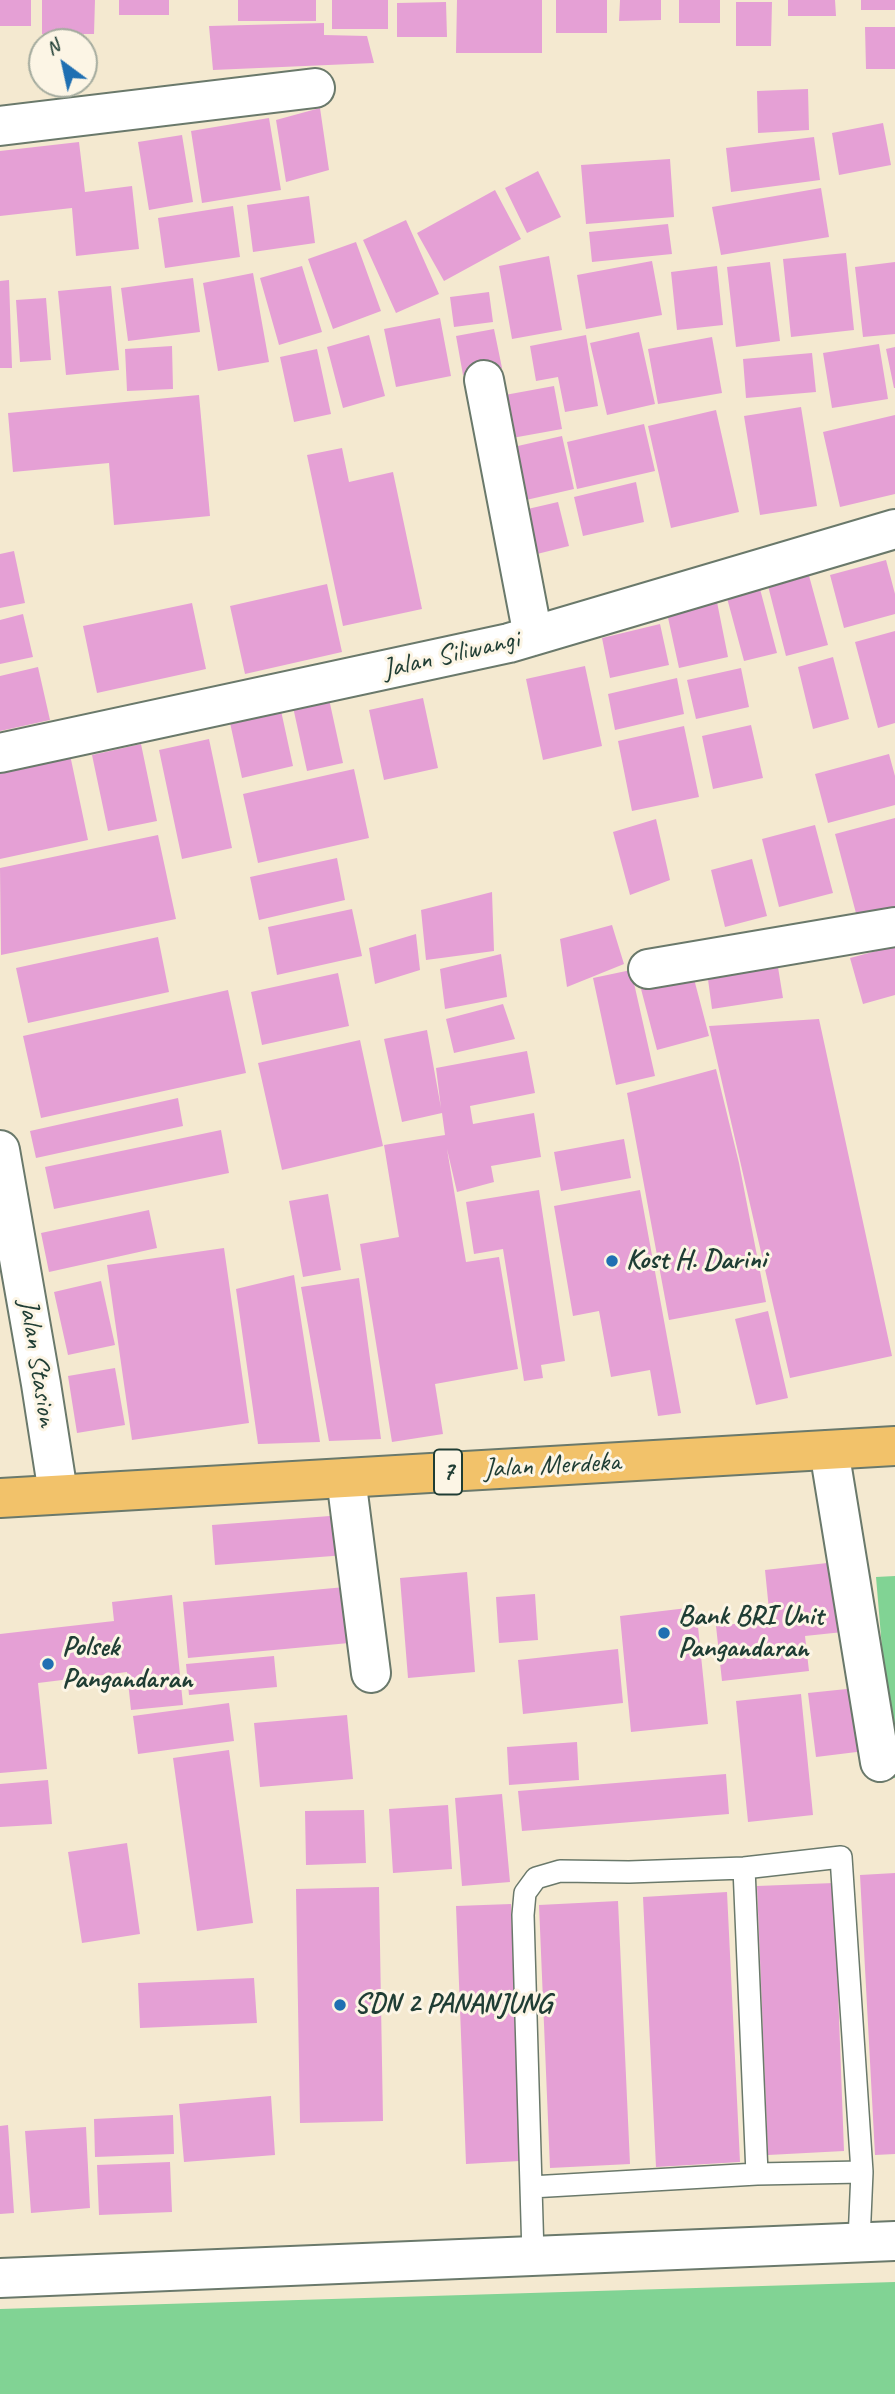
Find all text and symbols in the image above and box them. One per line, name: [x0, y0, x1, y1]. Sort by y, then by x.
north arrow: [28, 28, 98, 98]
text: N: [41, 34, 64, 60]
street label: Jalan Siliwangi: [379, 623, 523, 687]
place label: Kost H. Darini: [626, 1244, 766, 1278]
marker: Kost H. Darini: [604, 1253, 620, 1269]
street label: Jalan Stasion: [10, 1297, 64, 1429]
street label: Jalan Merdeka: [483, 1446, 621, 1486]
road number: 7: [434, 1450, 462, 1494]
place label: Bank BRI Unit Pangandaran: [678, 1600, 823, 1666]
marker: Bank BRI Unit Pangandaran: [656, 1625, 672, 1641]
place label: Polsek Pangandaran: [62, 1631, 192, 1697]
marker: Polsek Pangandaran: [40, 1656, 56, 1672]
place label: SDN 2 PANANJUNG: [354, 1988, 551, 2022]
marker: SDN 2 PANANJUNG: [332, 1997, 348, 2013]

